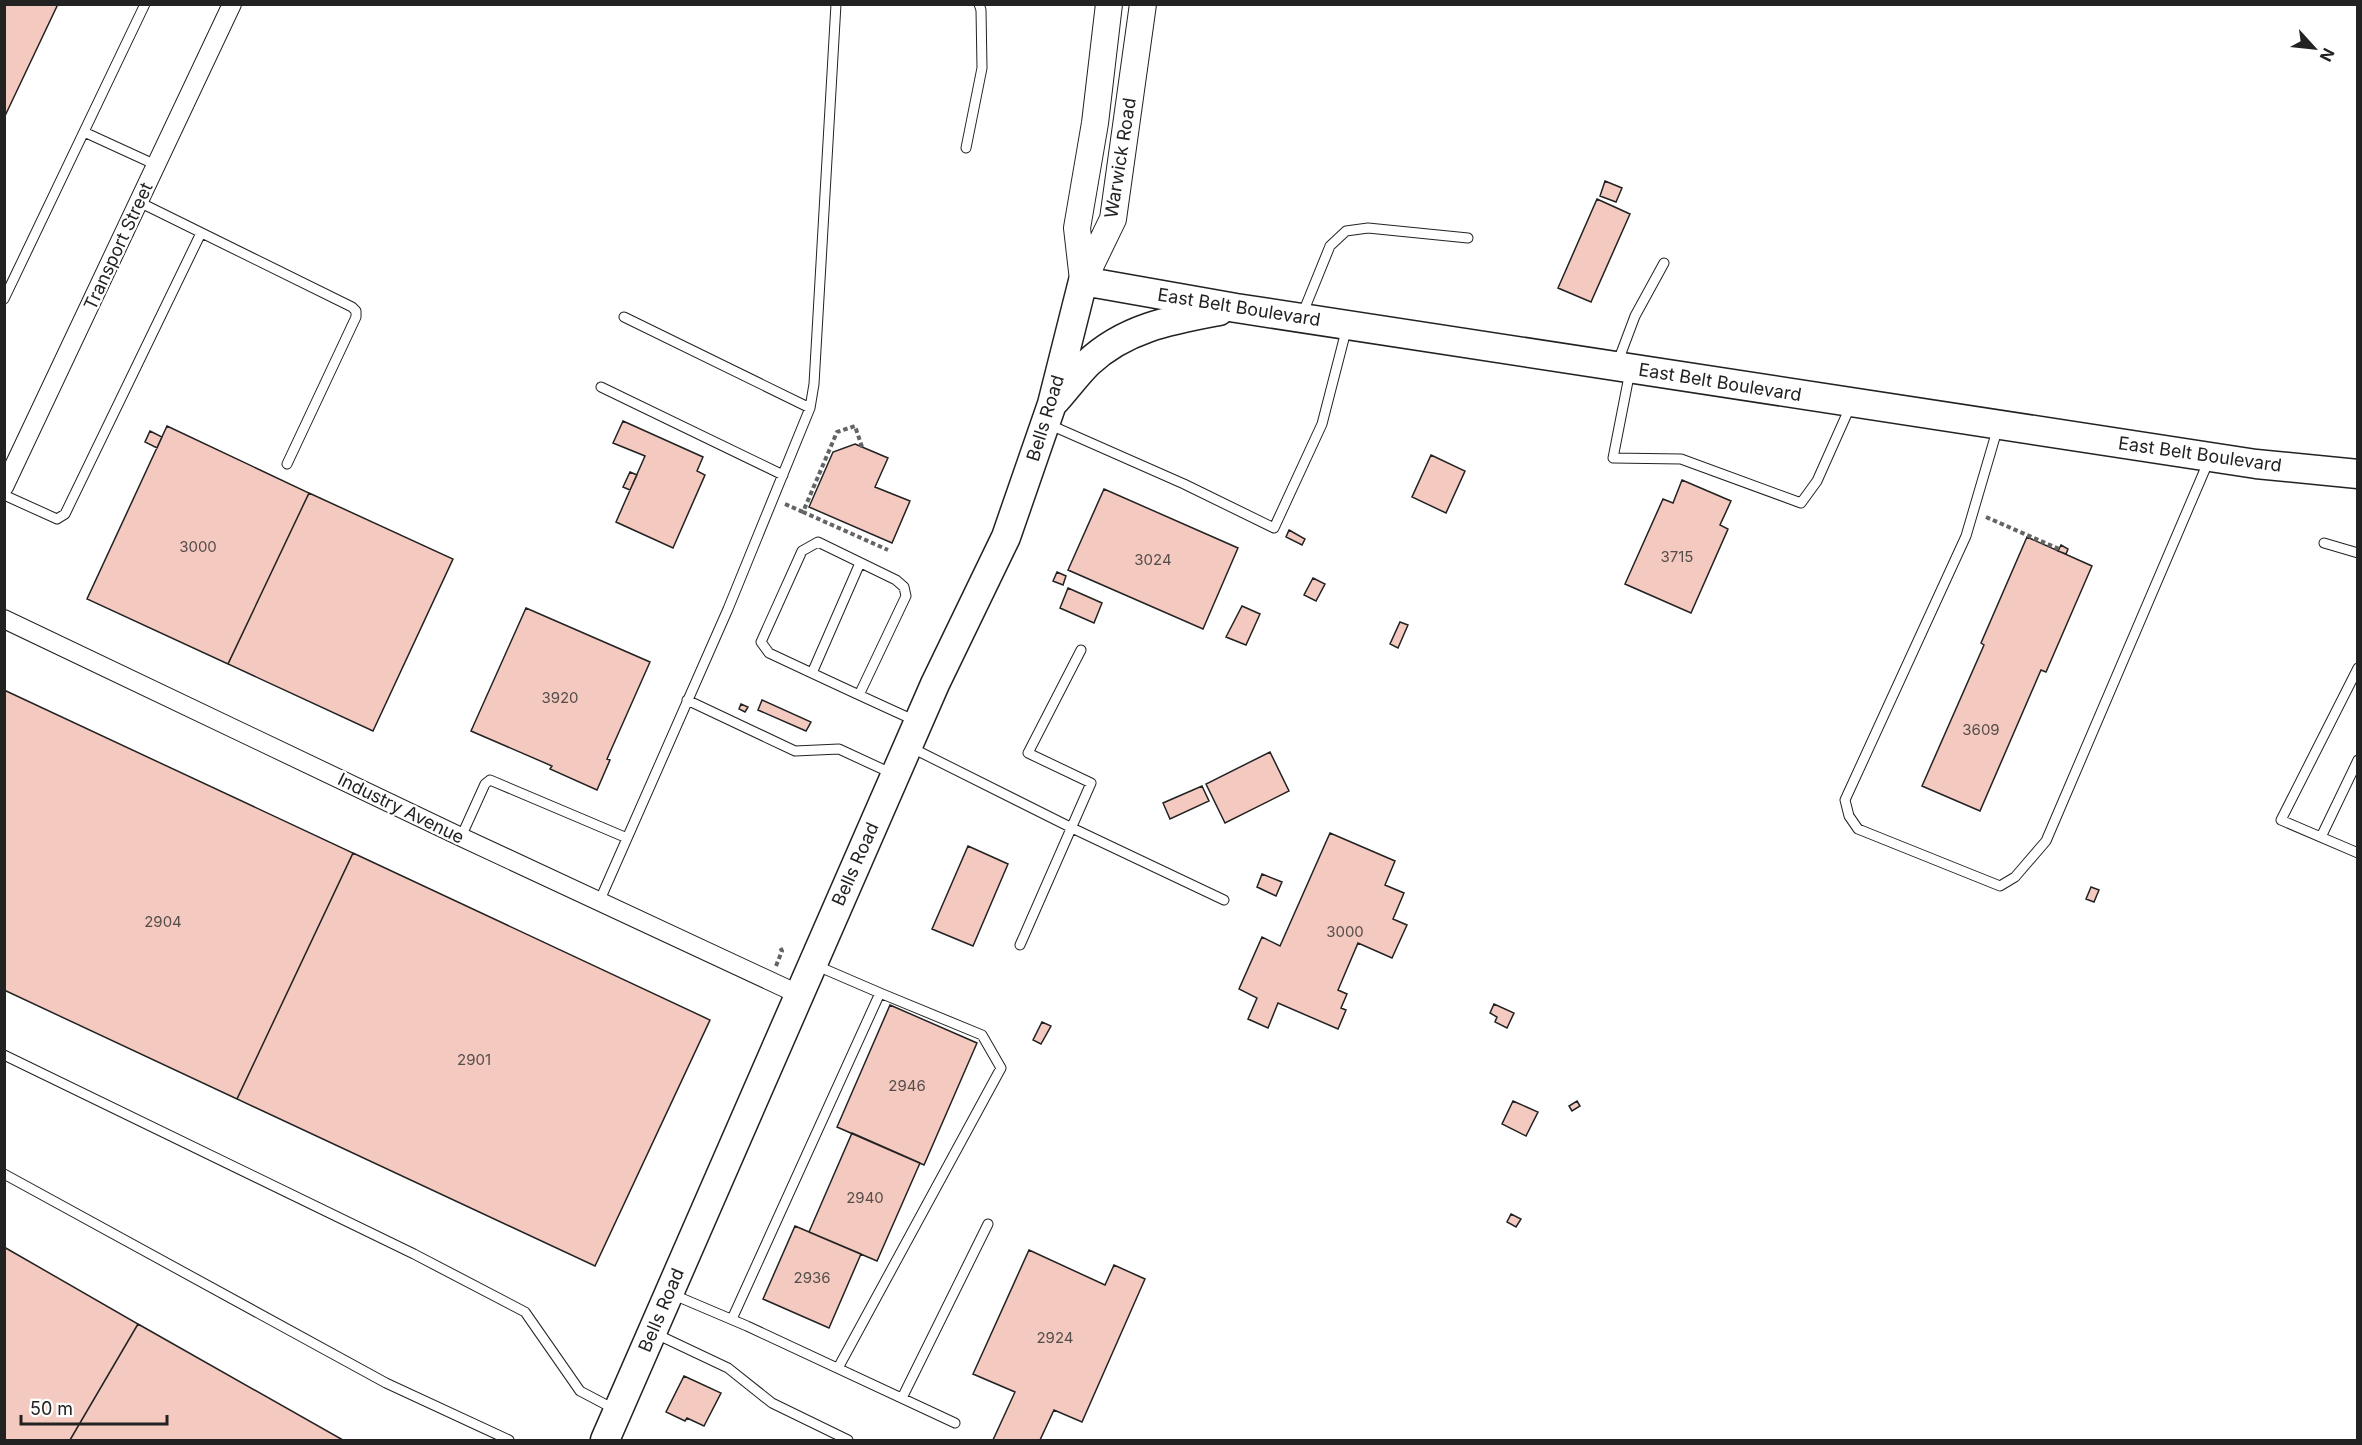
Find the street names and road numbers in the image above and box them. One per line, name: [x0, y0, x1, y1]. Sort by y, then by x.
street label: Warwick Road: [1100, 96, 1140, 220]
street label: Transport Street: [79, 179, 157, 313]
street label: East Belt Boulevard: [1156, 284, 1322, 330]
street label: East Belt Boulevard: [1637, 359, 1803, 405]
street label: Bells Road: [1022, 372, 1068, 464]
street label: East Belt Boulevard: [2117, 432, 2283, 476]
street label: Industry Avenue: [334, 768, 468, 848]
street label: Bells Road: [827, 819, 883, 909]
street label: Bells Road: [634, 1265, 688, 1355]

